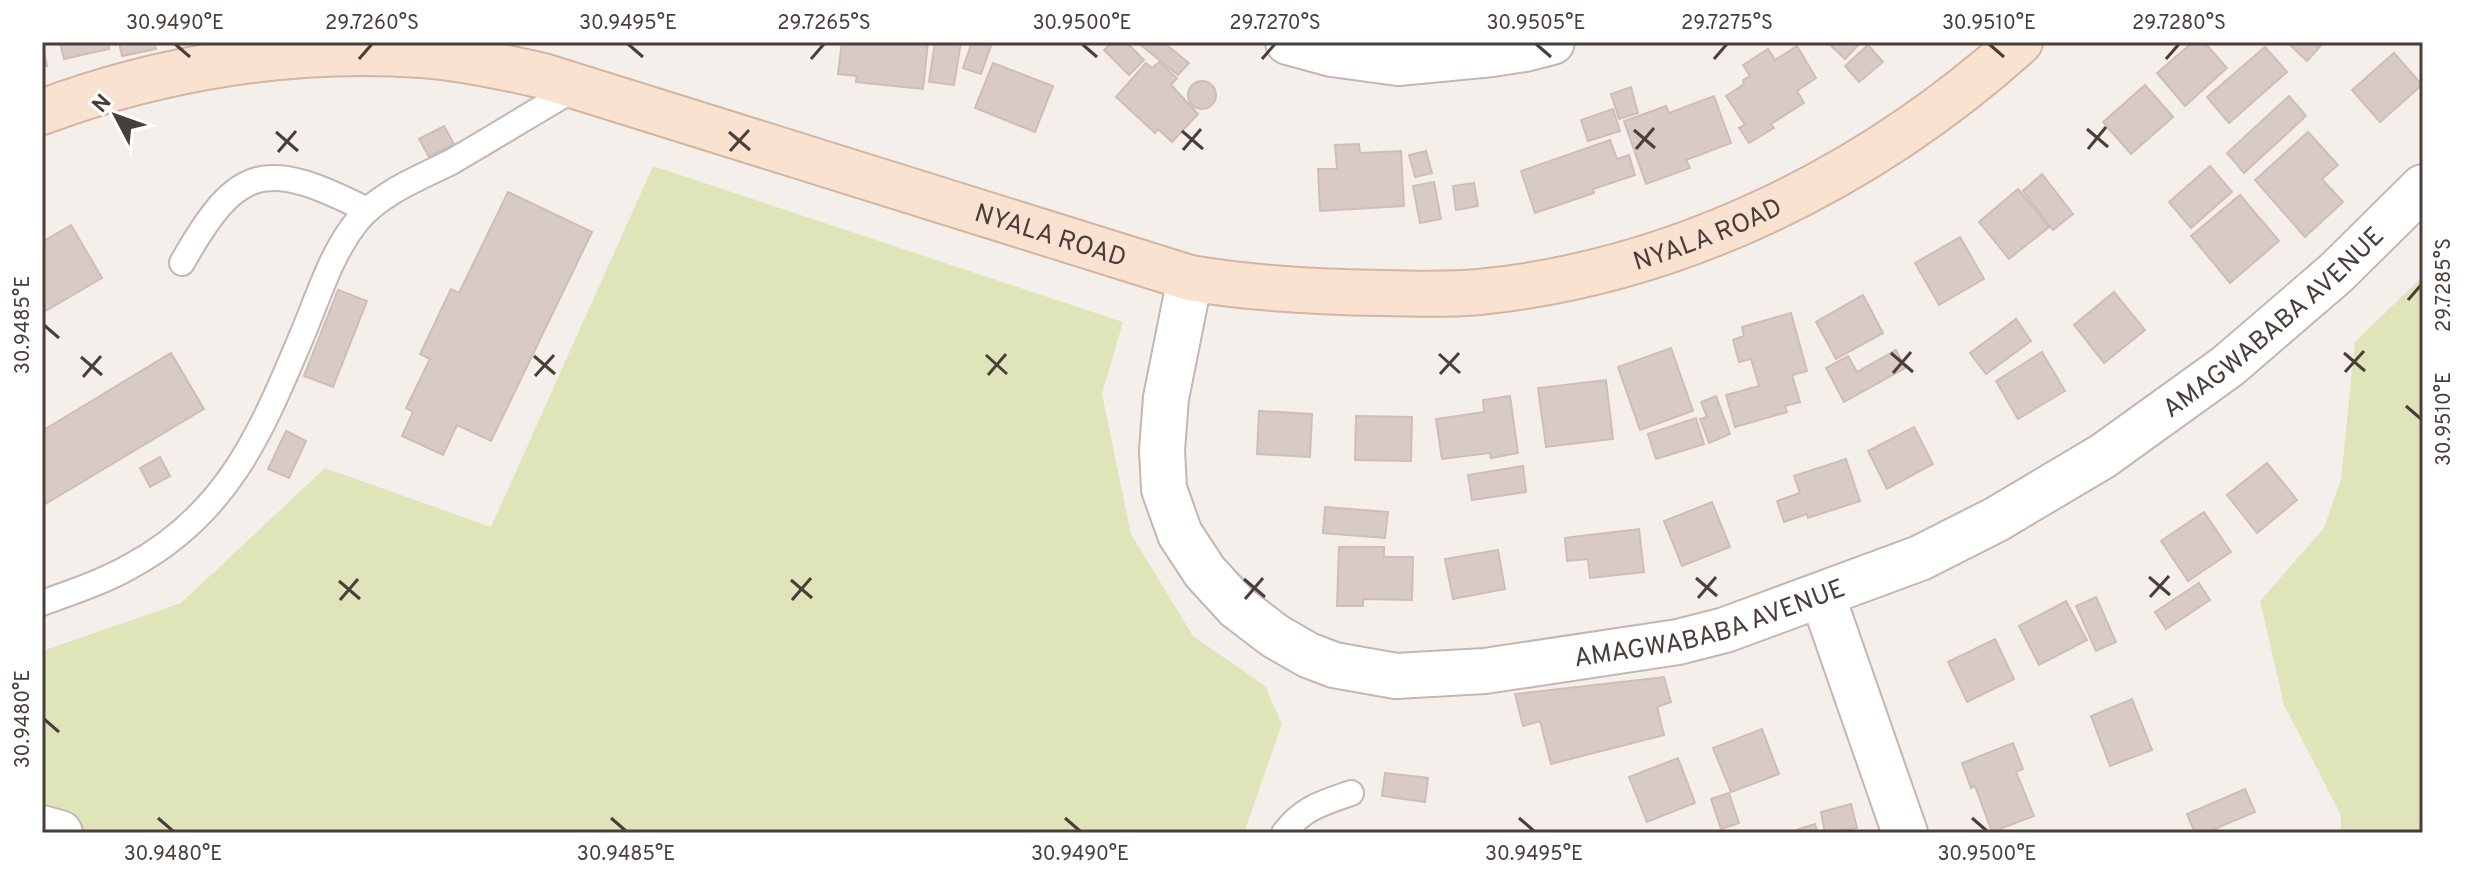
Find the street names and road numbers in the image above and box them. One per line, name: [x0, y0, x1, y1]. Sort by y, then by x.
street label: NYALA ROAD: [1630, 192, 1788, 280]
street label: NYALA ROAD: [970, 198, 1130, 276]
street label: AMAGWABABA AVENUE: [2157, 221, 2392, 427]
street label: AMAGWABABA AVENUE: [1572, 573, 1850, 676]

